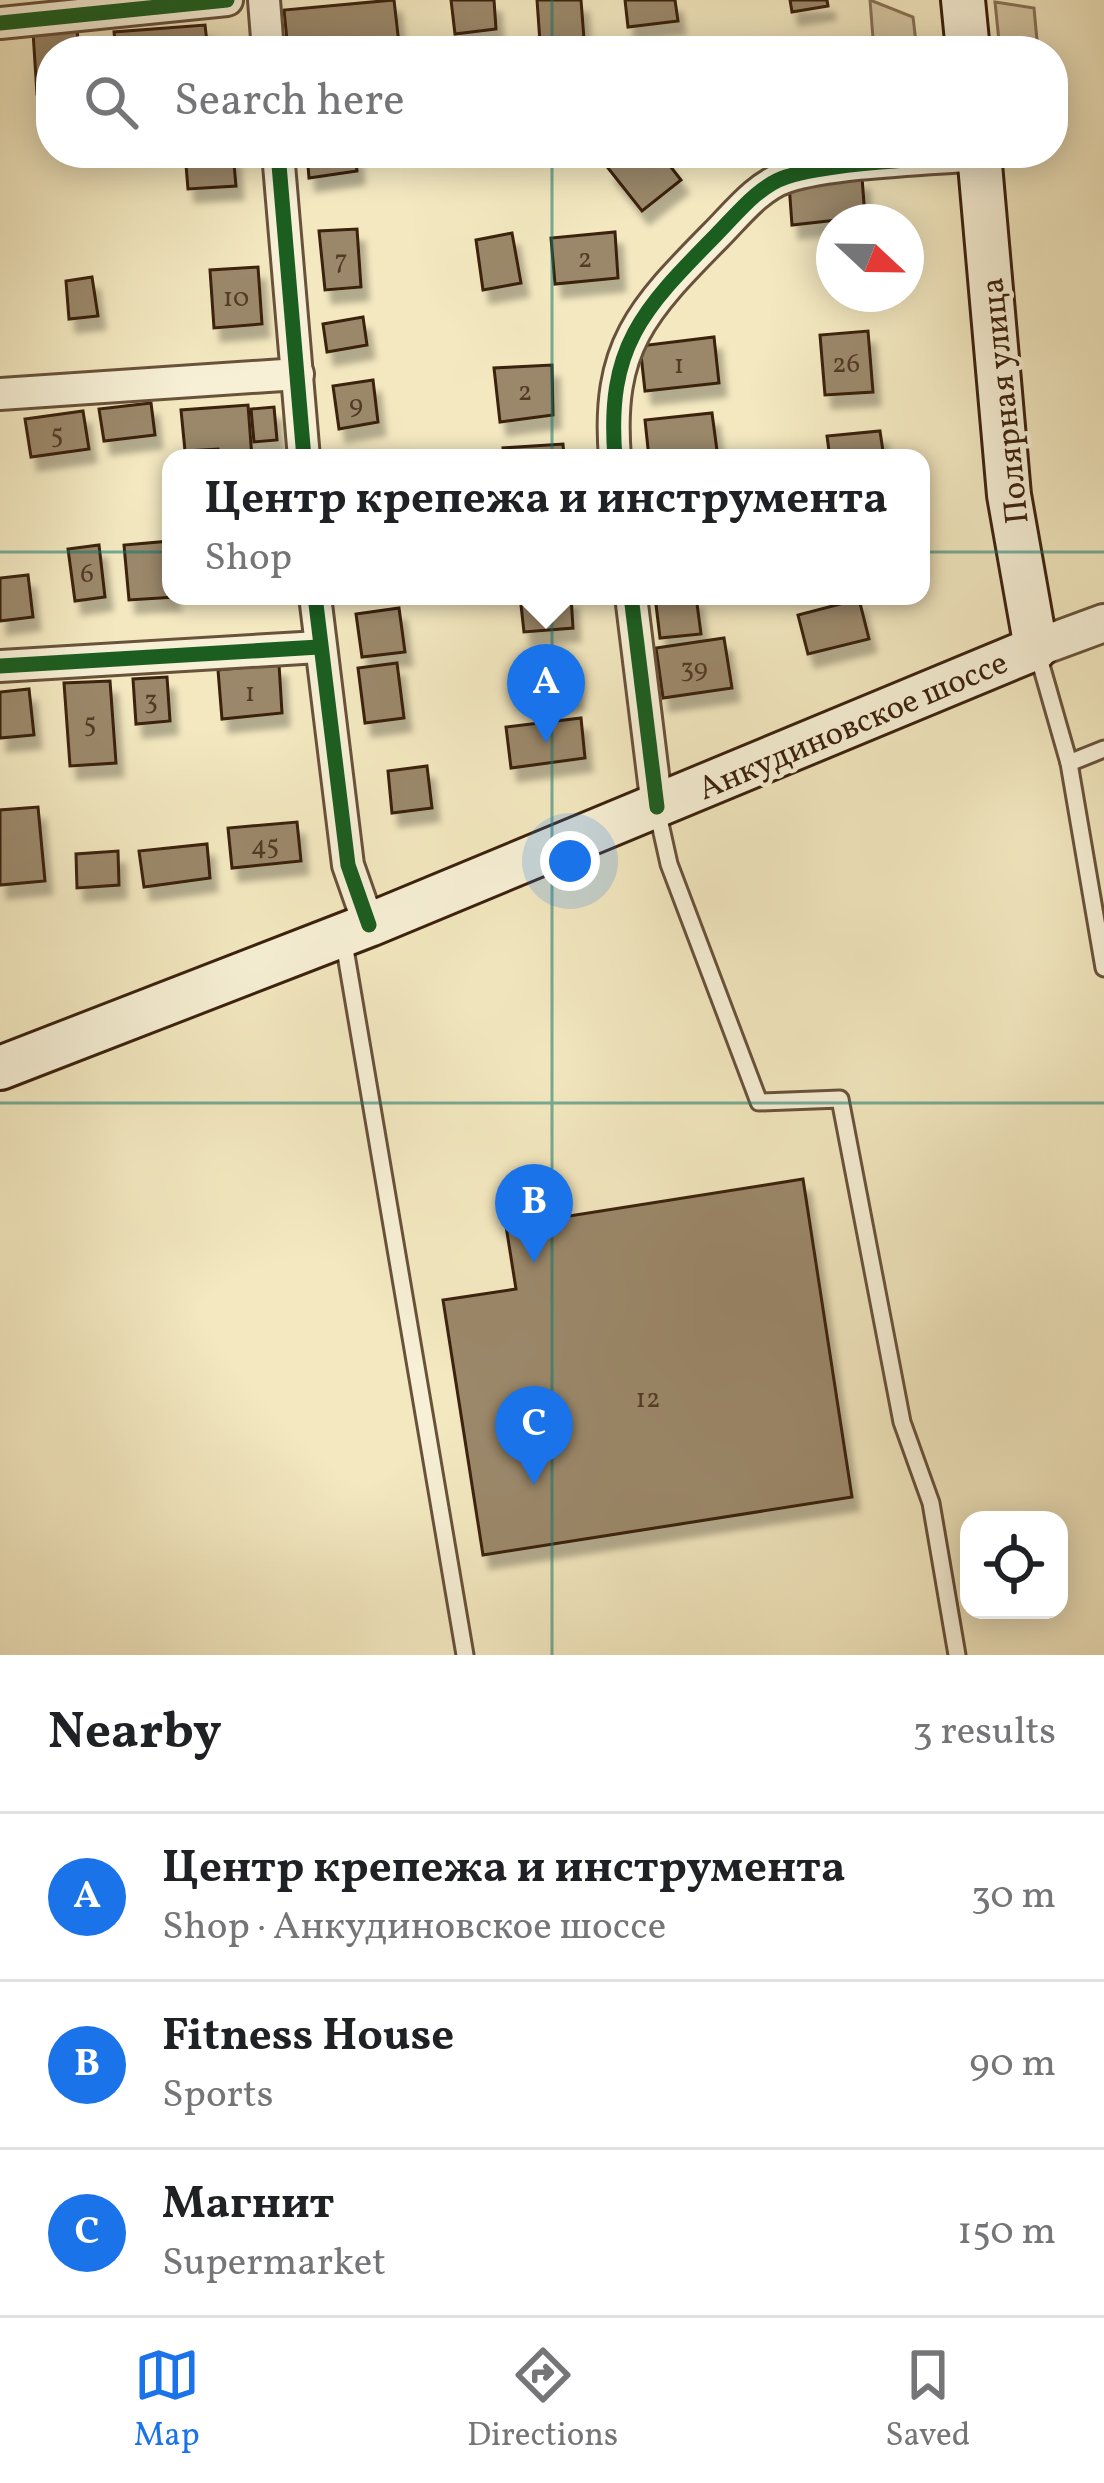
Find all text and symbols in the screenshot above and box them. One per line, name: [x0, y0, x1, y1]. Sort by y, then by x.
search box: [36, 36, 1068, 168]
icon: search: [78, 69, 144, 135]
text: Search here: [174, 71, 405, 134]
north arrow: [816, 204, 924, 312]
house number: 2: [578, 241, 592, 279]
house number: 7: [334, 242, 348, 280]
street label: Полярная улица: [971, 275, 1043, 526]
house number: 10: [223, 280, 249, 318]
house number: 26: [832, 346, 860, 384]
house number: 1: [674, 347, 684, 385]
house number: 2: [518, 374, 532, 412]
house number: 9: [349, 387, 363, 425]
house number: 5: [51, 417, 64, 455]
popup: [162, 449, 930, 605]
text: Центр крепежа и инструмента: [204, 469, 888, 532]
text: Shop: [204, 532, 292, 586]
house number: 6: [80, 556, 94, 594]
street label: Анкудиновское шоссе: [692, 642, 1016, 814]
pin: A: [507, 644, 585, 743]
house number: 39: [680, 651, 708, 689]
house number: 1: [245, 675, 255, 713]
house number: 3: [144, 683, 158, 721]
house number: 5: [84, 706, 97, 744]
house number: 45: [251, 828, 279, 866]
your location: [540, 831, 600, 891]
pin: B: [495, 1164, 573, 1263]
house number: 12: [636, 1381, 660, 1419]
pin: C: [495, 1386, 573, 1485]
map controls: [960, 1511, 1068, 1619]
button: locate: [960, 1511, 1068, 1619]
text: Nearby: [48, 1698, 222, 1769]
text: 3 results: [913, 1706, 1056, 1760]
text: Центр крепежа и инструмента: [162, 1838, 846, 1901]
text: A: [73, 1870, 101, 1924]
text: 30 m: [971, 1870, 1056, 1924]
text: Shop · Анкудиновское шоссе: [162, 1901, 666, 1955]
text: Fitness House: [162, 2006, 454, 2069]
text: B: [74, 2038, 100, 2092]
text: 90 m: [969, 2038, 1056, 2092]
text: Sports: [162, 2069, 273, 2123]
text: Магнит: [162, 2174, 334, 2237]
text: C: [74, 2206, 100, 2260]
text: 150 m: [957, 2206, 1056, 2260]
text: Supermarket: [162, 2237, 386, 2291]
tab: Map: [134, 2342, 200, 2460]
tab: Directions: [467, 2342, 618, 2460]
tab: Saved: [885, 2342, 970, 2460]

